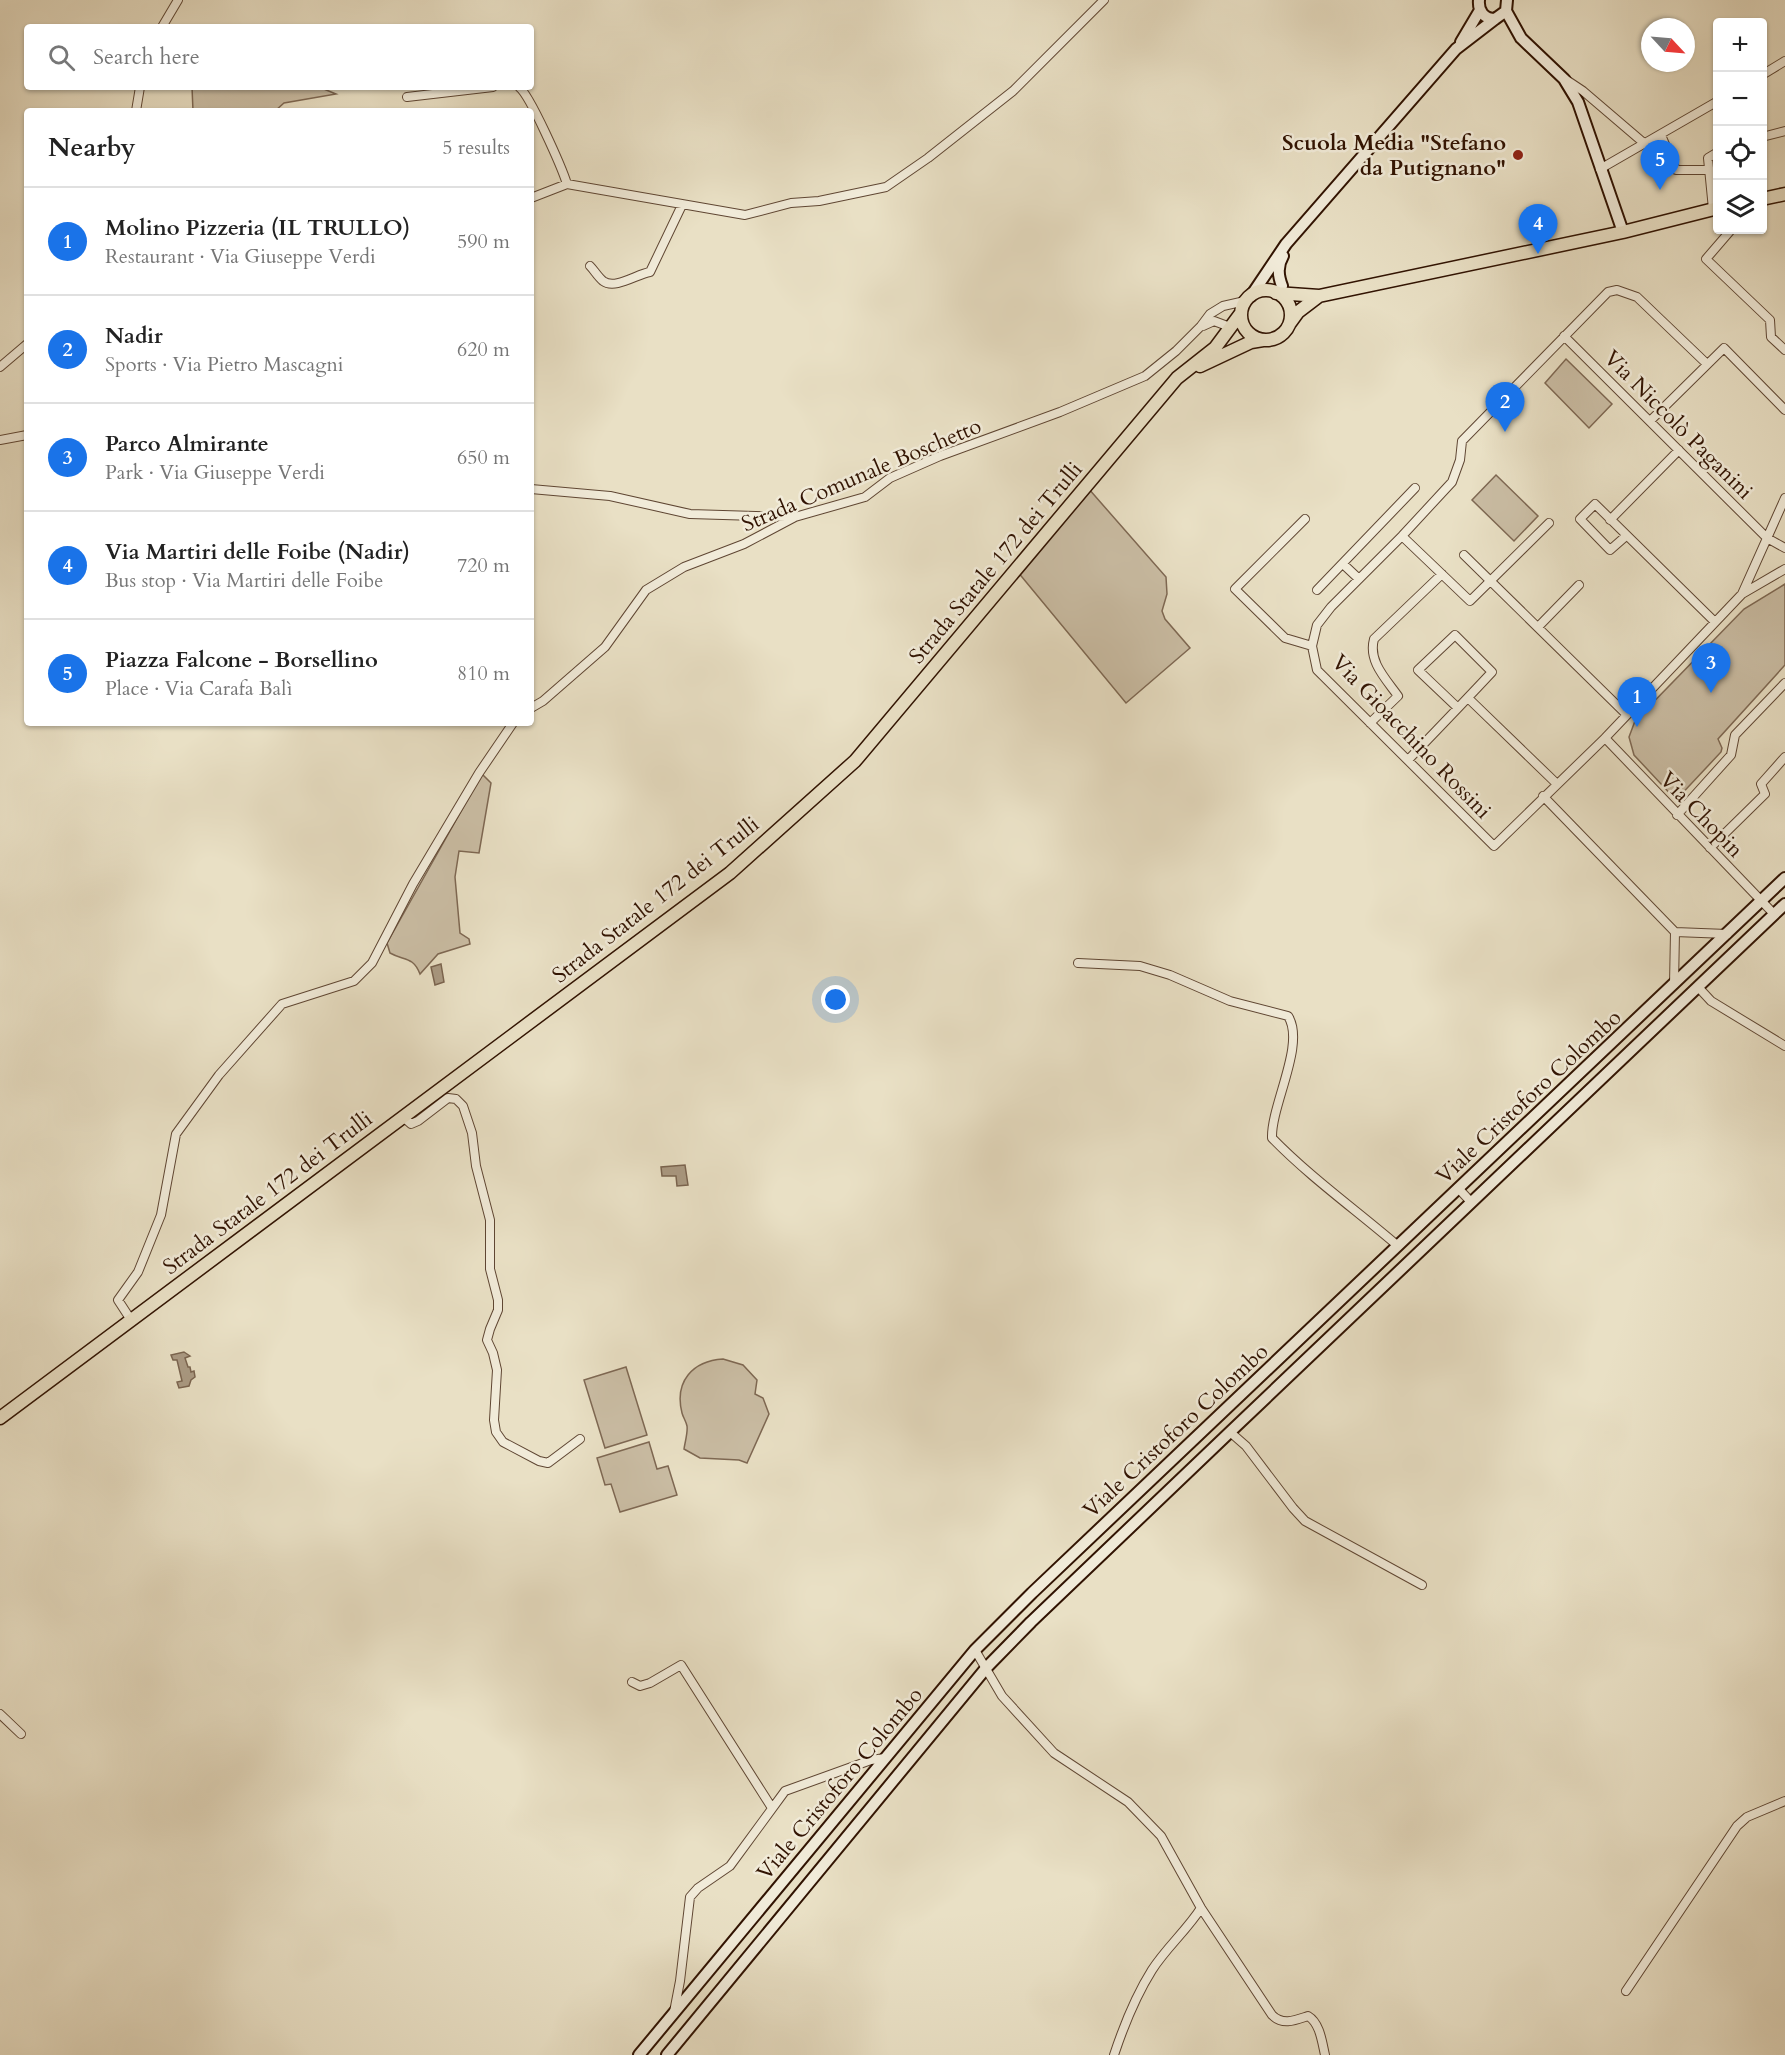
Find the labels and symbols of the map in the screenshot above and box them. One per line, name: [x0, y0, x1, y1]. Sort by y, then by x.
north arrow: [1641, 18, 1695, 72]
place label: Scuola Media "Stefano da Putignano": [1282, 128, 1506, 183]
pin: 5: [1640, 140, 1680, 190]
marker: Scuola Media "Stefano da Putignano": [1511, 148, 1525, 162]
pin: 4: [1518, 204, 1558, 254]
street label: Via Niccolò Paganini: [1597, 343, 1760, 506]
pin: 2: [1486, 382, 1524, 432]
street label: Strada Comunale Boschetto: [737, 411, 986, 539]
street label: Strada Statale 172 dei Trulli: [902, 455, 1089, 670]
pin: 3: [1692, 644, 1730, 693]
street label: Via Gioacchino Rossini: [1325, 648, 1498, 826]
pin: 1: [1618, 678, 1656, 727]
street label: Via Chopin: [1653, 765, 1750, 865]
street label: Strada Statale 172 dei Trulli: [546, 809, 765, 990]
your location: [821, 985, 850, 1014]
street label: Viale Cristoforo Colombo: [1429, 1003, 1628, 1191]
street label: Strada Statale 172 dei Trulli: [157, 1104, 379, 1282]
street label: Viale Cristoforo Colombo: [1076, 1337, 1275, 1525]
street label: Viale Cristoforo Colombo: [750, 1681, 930, 1887]

